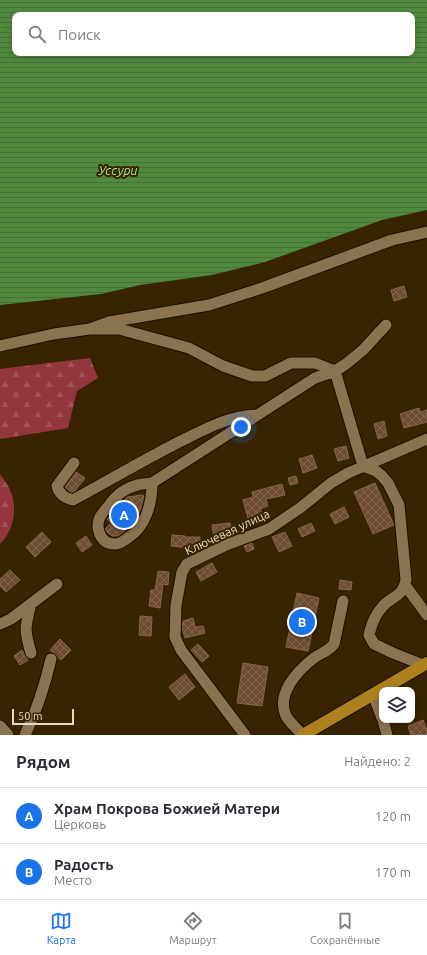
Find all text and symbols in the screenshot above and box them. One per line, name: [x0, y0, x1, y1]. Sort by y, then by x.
search box: [12, 12, 415, 56]
icon: search: [26, 23, 48, 45]
text: Поиск: [58, 26, 101, 43]
water label: Уссури: [97, 163, 138, 177]
your location: [231, 417, 251, 437]
pin: A: [111, 500, 137, 530]
street label: Ключевая улица: [183, 507, 271, 557]
pin: B: [289, 607, 315, 637]
map controls: [379, 687, 415, 723]
button: layers: [379, 687, 415, 723]
scale bar: [12, 707, 74, 726]
text: 50 m: [18, 710, 42, 722]
text: Рядом: [16, 752, 71, 771]
text: Найдено: 2: [344, 754, 411, 768]
text: Храм Покрова Божией Матери: [54, 800, 280, 817]
text: A: [24, 809, 34, 823]
text: 120 m: [375, 809, 411, 823]
text: Церковь: [54, 817, 106, 831]
text: Радость: [54, 856, 114, 873]
text: B: [25, 865, 33, 879]
text: 170 m: [375, 865, 411, 879]
text: Место: [54, 873, 92, 887]
tab: Карта: [47, 910, 76, 946]
tab: Маршрут: [169, 910, 217, 946]
tab: Сохранённые: [310, 910, 380, 946]

